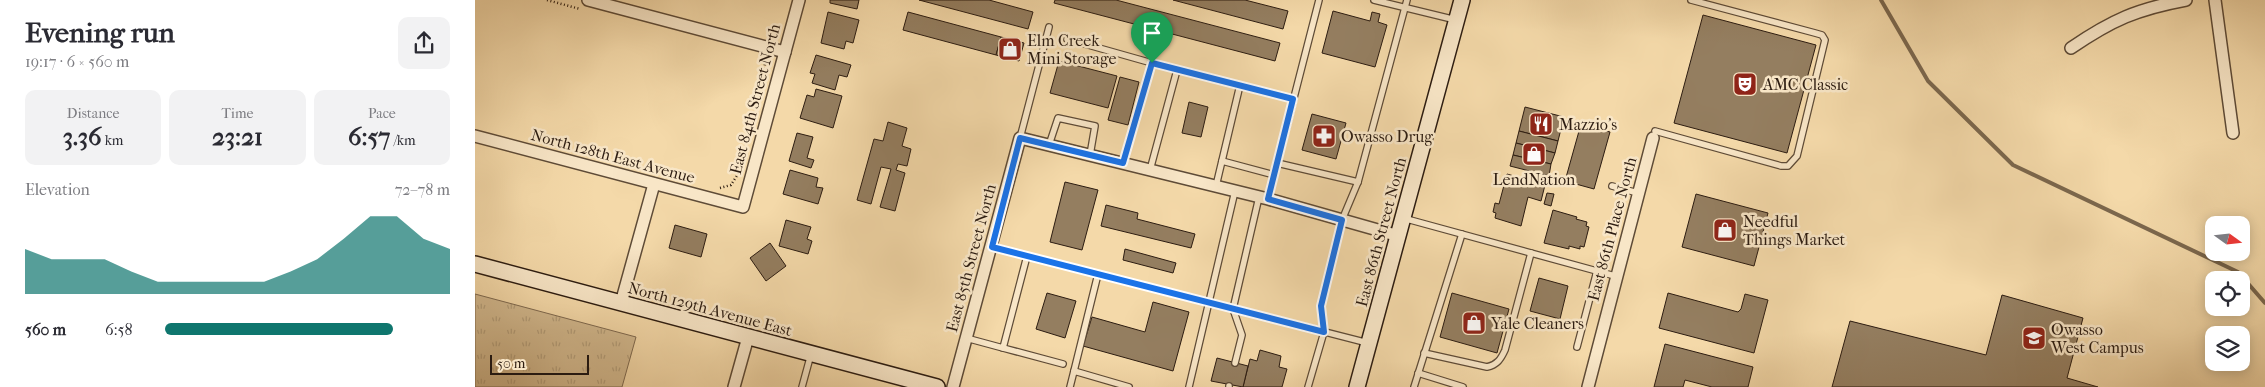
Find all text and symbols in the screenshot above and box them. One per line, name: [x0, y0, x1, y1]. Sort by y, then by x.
pin: [1131, 12, 1173, 63]
text: Evening run: [25, 16, 175, 49]
button: share: [398, 17, 450, 69]
icon: arrive: [1138, 19, 1166, 47]
street label: East 84th Street North: [726, 22, 784, 176]
place label: Elm Creek Mini Storage: [1027, 31, 1117, 68]
shop icon: Elm Creek Mini Storage: [997, 36, 1023, 62]
text: 19:17 · 6 × 560 m: [25, 52, 129, 71]
theatre icon: AMC Classic: [1732, 71, 1758, 97]
place label: AMC Classic: [1762, 75, 1848, 94]
text: Distance: [67, 105, 119, 122]
text: Time: [222, 105, 253, 122]
text: Pace: [368, 105, 396, 122]
restaurant icon: Mazzio's: [1528, 111, 1554, 137]
place label: Mazzio's: [1559, 115, 1617, 134]
text: 3.36: [63, 122, 102, 151]
text: 23:21: [212, 122, 263, 151]
text: 6:57: [348, 122, 390, 151]
pharmacy icon: Owasso Drug: [1311, 123, 1337, 149]
street label: North 128th East Avenue: [529, 125, 697, 187]
place label: Owasso Drug: [1341, 127, 1433, 146]
text: km: [102, 132, 124, 149]
text: /km: [390, 132, 416, 149]
shop icon: LendNation: [1521, 141, 1547, 167]
street label: East 86th Street North: [1352, 155, 1410, 309]
street label: East 86th Place North: [1584, 155, 1640, 303]
place label: LendNation: [1493, 170, 1576, 189]
text: Elevation: [25, 180, 90, 199]
text: 72–78 m: [395, 180, 450, 199]
street label: East 85th Street North: [942, 182, 1000, 334]
place label: Needful Things Market: [1743, 212, 1846, 249]
north arrow: [2205, 216, 2250, 261]
map controls: [2205, 216, 2250, 371]
shop icon: Needful Things Market: [1712, 217, 1738, 243]
button: locate: [2205, 271, 2250, 316]
street label: North 129th Avenue East: [626, 278, 794, 340]
shop icon: Yale Cleaners: [1461, 310, 1487, 336]
place label: Yale Cleaners: [1490, 314, 1584, 333]
text: 560 m: [25, 320, 66, 339]
text: 6:58: [105, 320, 133, 339]
place label: Owasso West Campus: [2050, 320, 2144, 357]
school or university icon: Owasso West Campus: [2021, 325, 2047, 351]
button: layers: [2205, 326, 2250, 371]
scale bar: [490, 352, 589, 375]
text: 50 m: [497, 355, 525, 372]

